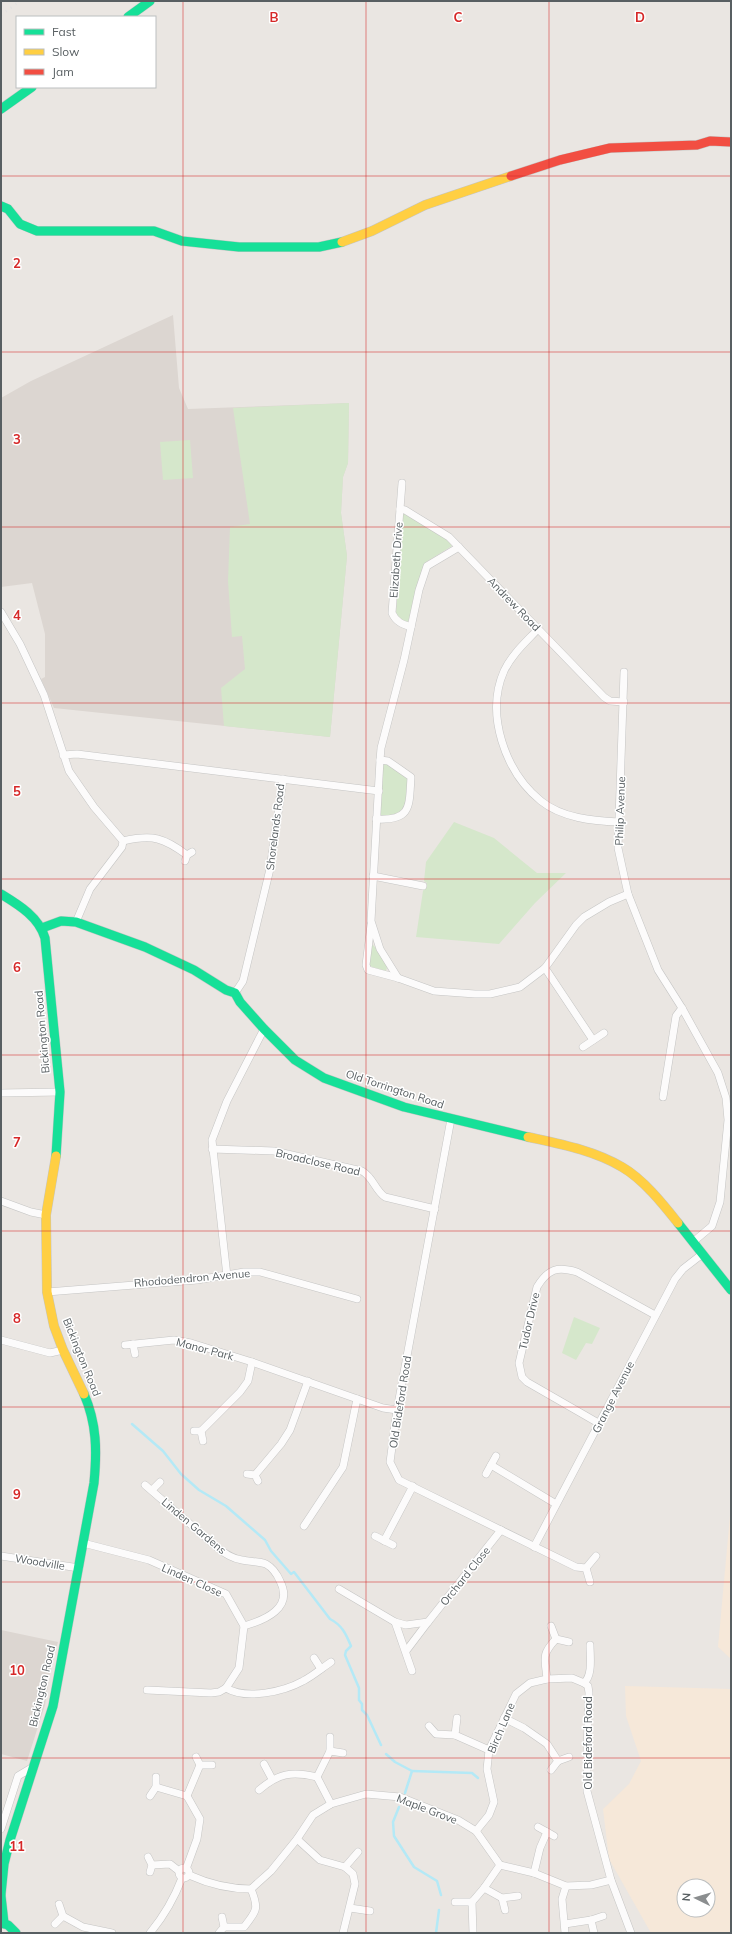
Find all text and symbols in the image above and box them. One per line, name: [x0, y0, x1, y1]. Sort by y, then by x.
text: B: [270, 9, 279, 25]
text: C: [454, 9, 463, 25]
text: D: [635, 9, 645, 25]
legend: [16, 16, 156, 88]
text: Fast: [52, 24, 76, 39]
text: Slow: [52, 44, 80, 59]
text: Jam: [52, 64, 74, 79]
text: 2: [13, 255, 21, 271]
text: 3: [13, 431, 21, 447]
street label: Elizabeth Drive: [386, 521, 406, 599]
street label: Andrew Road: [485, 574, 543, 634]
text: 4: [13, 607, 21, 623]
street label: Philip Avenue: [612, 776, 628, 846]
text: 5: [13, 783, 21, 799]
street label: Shorelands Road: [263, 783, 287, 871]
text: 6: [13, 959, 21, 975]
street label: Bickington Road: [31, 990, 53, 1074]
street label: Old Torrington Road: [344, 1066, 446, 1112]
text: 7: [13, 1134, 21, 1150]
street label: Broadclose Road: [274, 1145, 362, 1179]
street label: Rhododendron Avenue: [133, 1266, 251, 1290]
street label: Tudor Drive: [516, 1291, 542, 1351]
text: 8: [13, 1310, 21, 1326]
street label: Bickington Road: [60, 1316, 104, 1398]
street label: Manor Park: [175, 1335, 236, 1363]
street label: Old Bideford Road: [386, 1355, 414, 1449]
street label: Grange Avenue: [589, 1359, 637, 1435]
text: 9: [13, 1486, 21, 1502]
street label: Linden Gardens: [159, 1495, 229, 1557]
street label: Orchard Close: [437, 1544, 493, 1608]
street label: Woodville: [14, 1551, 66, 1573]
street label: Linden Close: [160, 1560, 224, 1600]
street label: Bickington Road: [26, 1644, 58, 1728]
text: 10: [9, 1662, 25, 1678]
street label: Old Bideford Road: [581, 1696, 595, 1790]
street label: Birch Lane: [484, 1700, 518, 1756]
street label: Maple Grove: [395, 1791, 459, 1827]
text: 11: [9, 1838, 25, 1854]
north arrow: [676, 1878, 716, 1918]
text: N: [679, 1892, 693, 1902]

